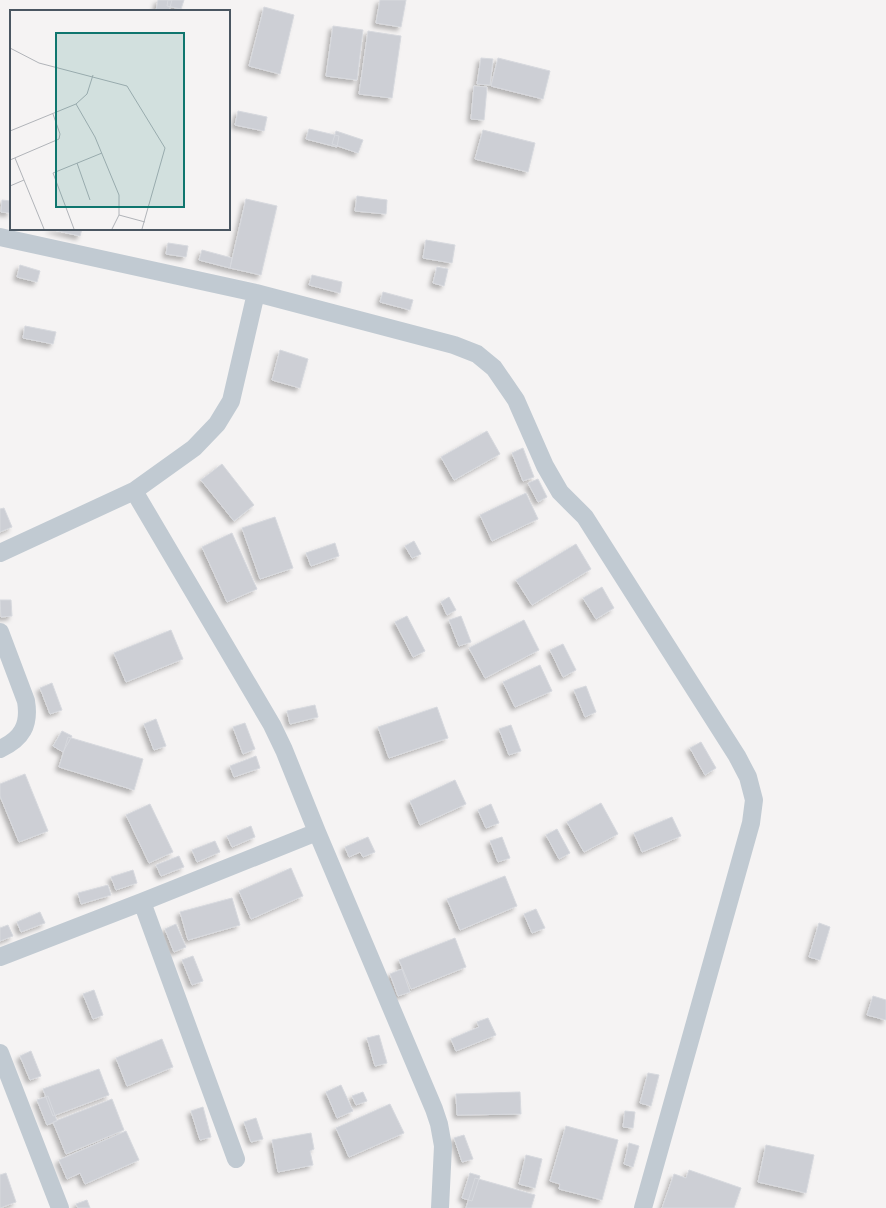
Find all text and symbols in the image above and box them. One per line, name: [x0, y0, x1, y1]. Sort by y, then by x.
inset map: [10, 10, 230, 230]

